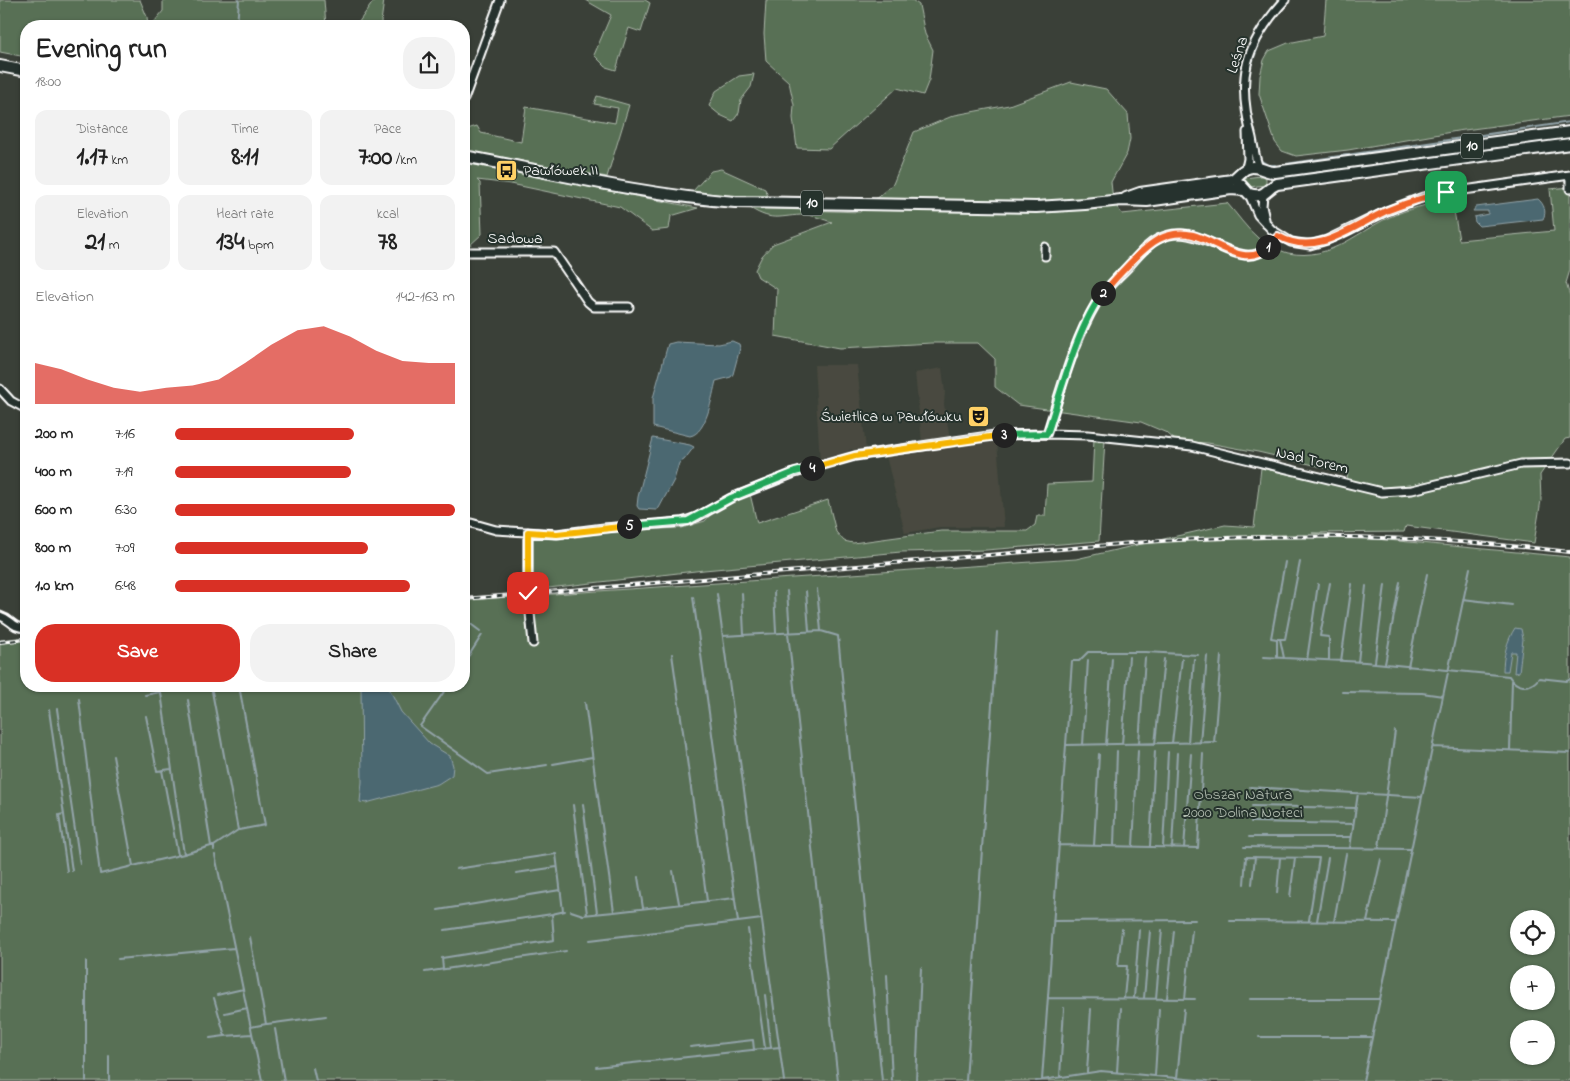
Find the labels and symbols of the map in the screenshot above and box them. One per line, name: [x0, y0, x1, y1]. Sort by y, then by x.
street label: Leśna: [1221, 33, 1255, 77]
road number: 10: [1461, 134, 1483, 158]
bus stop icon: Pawłówek II: [495, 159, 519, 183]
place label: Pawłówek II: [523, 159, 598, 183]
pin: [1425, 171, 1467, 213]
road number: 10: [801, 190, 823, 216]
street label: Sadowa: [487, 227, 543, 251]
pin: 1: [1256, 234, 1280, 260]
pin: 2: [1090, 280, 1116, 306]
place label: Świetlica w Pawłówku: [821, 405, 962, 429]
theatre icon: Świetlica w Pawłówku: [966, 405, 990, 429]
pin: 3: [992, 422, 1016, 448]
street label: Nad Torem: [1273, 441, 1351, 481]
pin: 4: [800, 456, 824, 480]
pin: 5: [616, 514, 642, 538]
pin: [507, 572, 549, 614]
park label: Obszar Natura 2000 Dolina Noteci: [1183, 783, 1303, 825]

